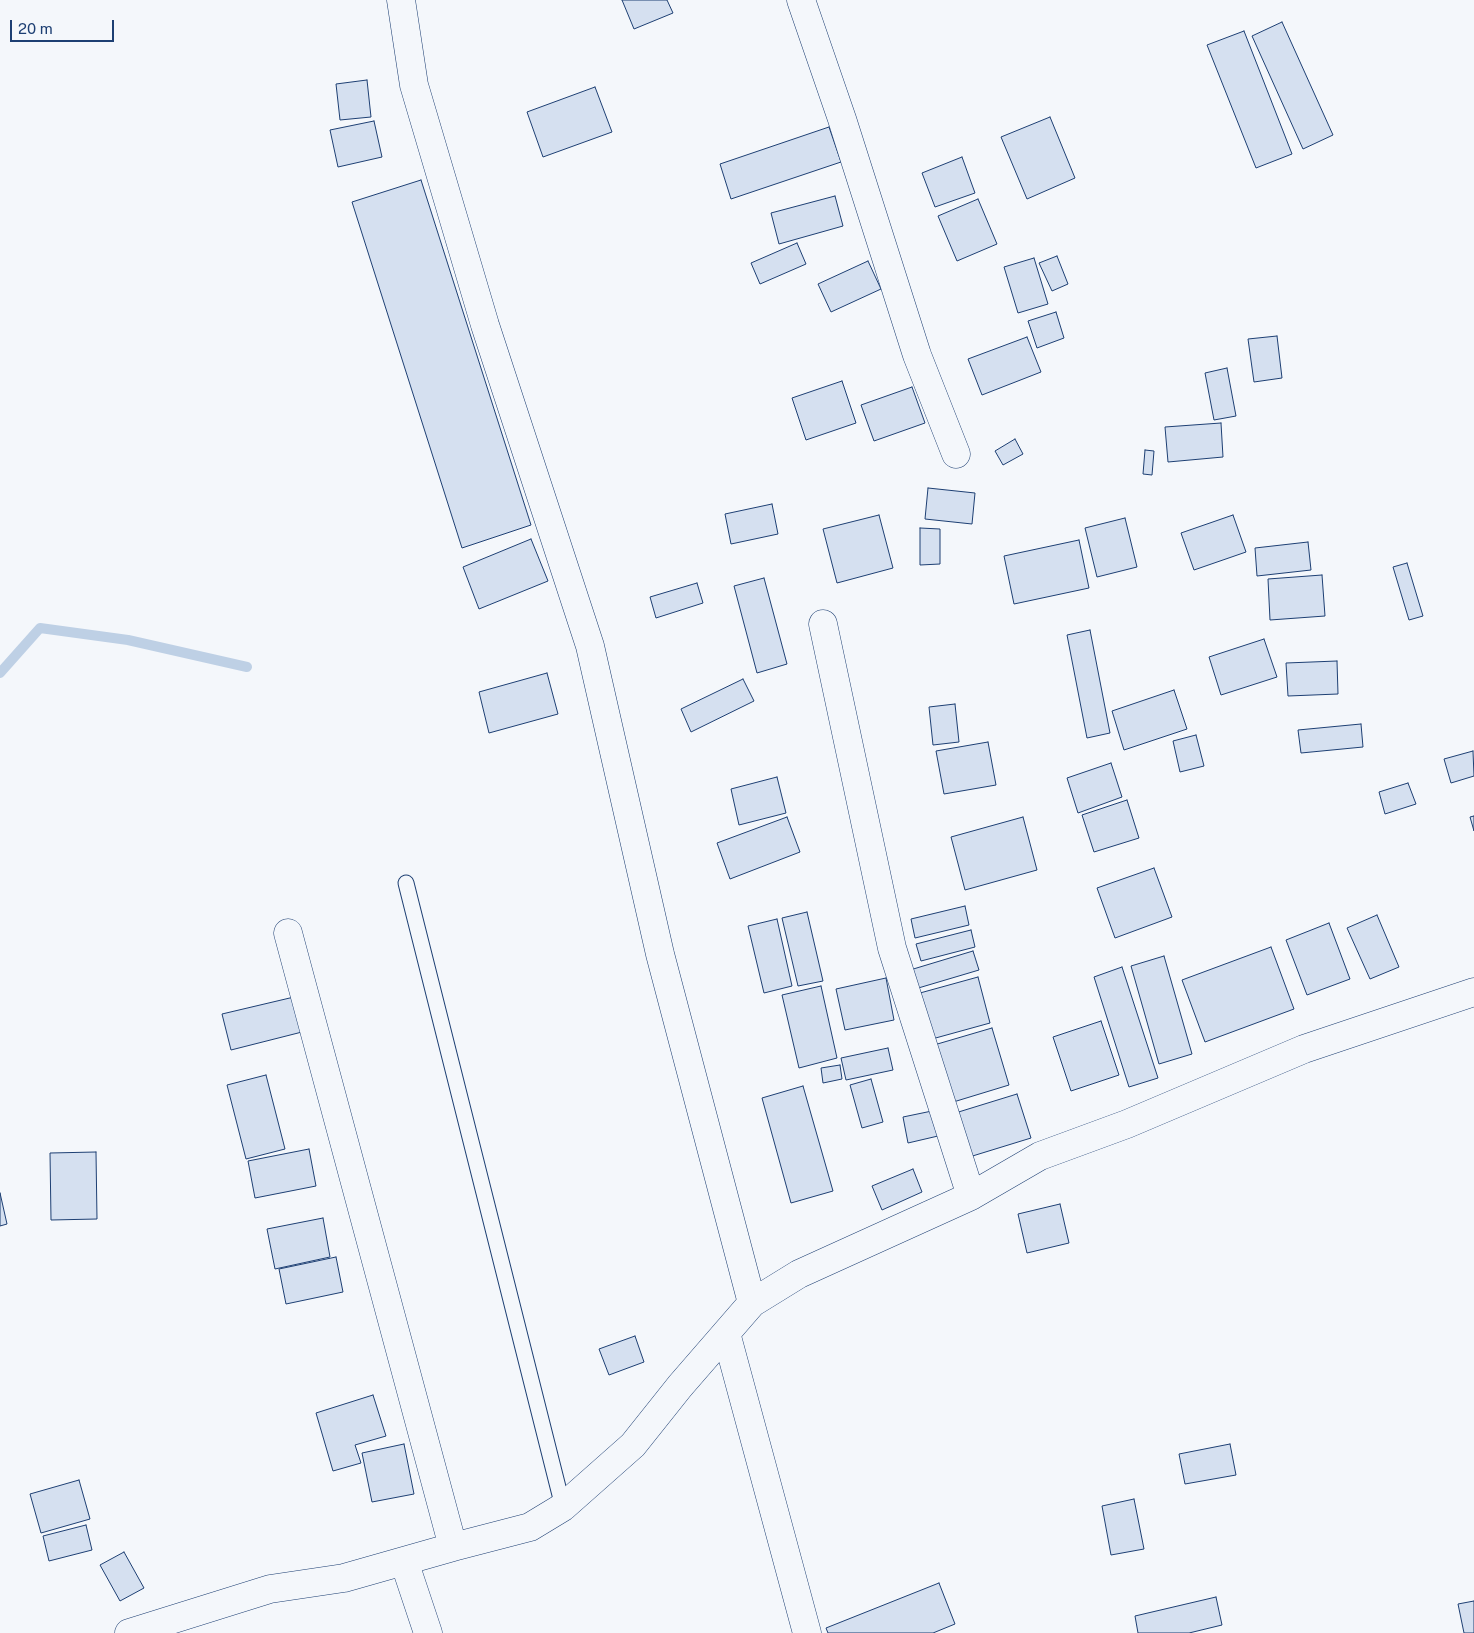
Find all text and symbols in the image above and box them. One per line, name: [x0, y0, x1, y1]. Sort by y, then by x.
scale bar: [12, 10, 116, 42]
text: 20 m: [18, 20, 53, 37]

